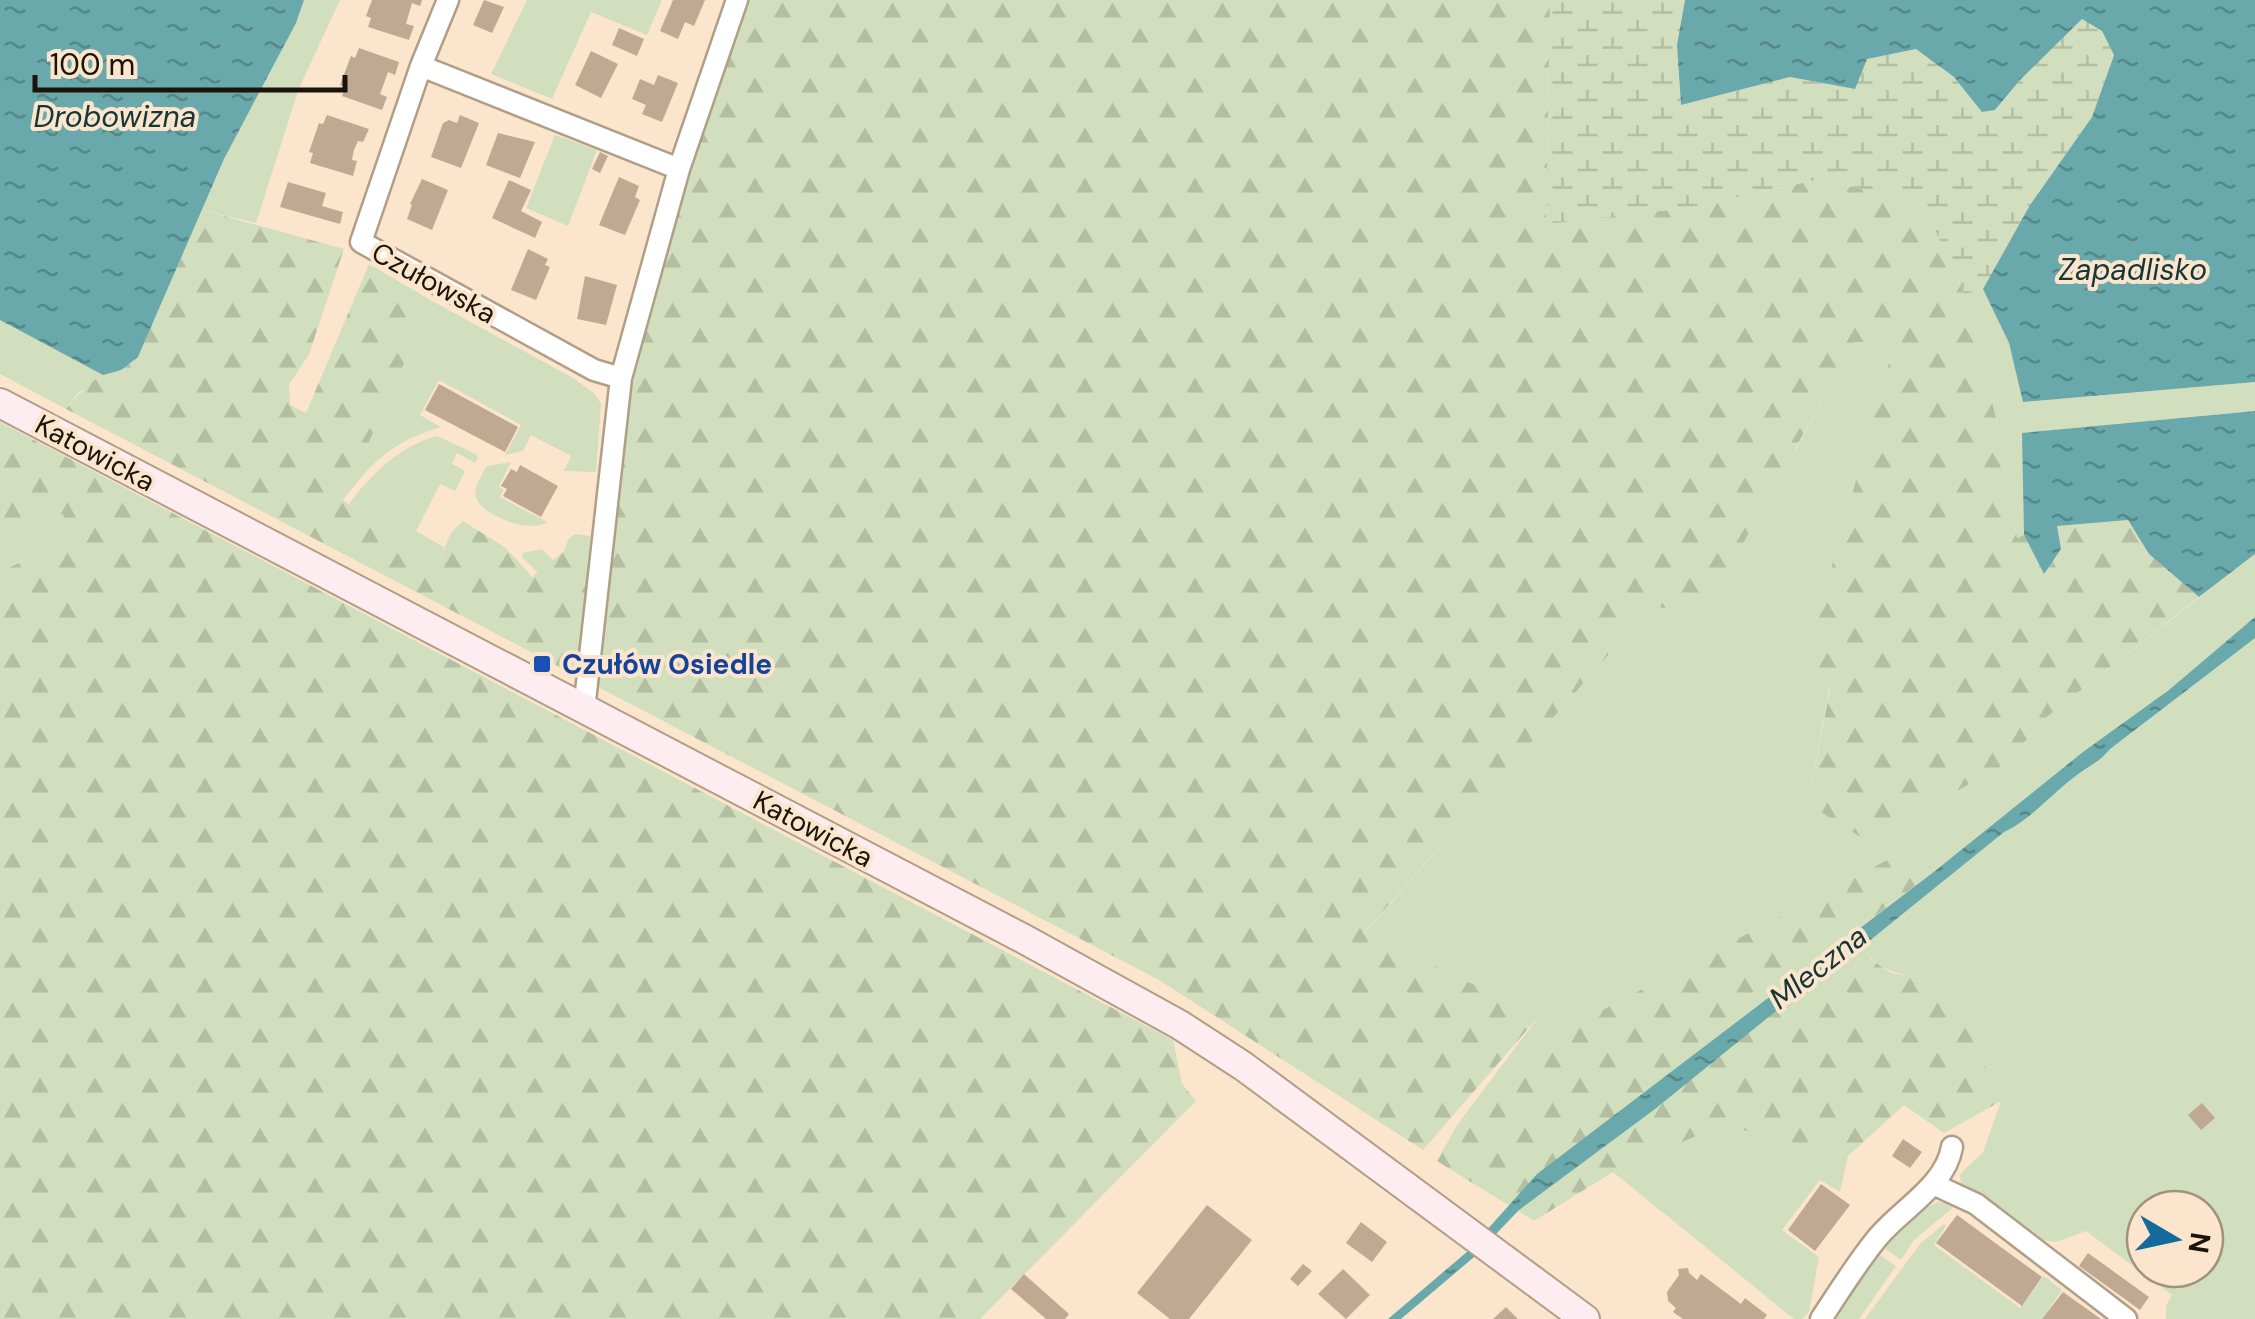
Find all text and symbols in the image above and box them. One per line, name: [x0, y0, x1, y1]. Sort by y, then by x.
scale bar: [35, 30, 345, 92]
text: 100 m: [50, 45, 135, 84]
water label: Drobowizna: [34, 97, 196, 136]
street label: Czułowska: [365, 234, 503, 332]
water label: Zapadlisko: [2059, 250, 2207, 289]
street label: Katowicka: [29, 406, 161, 500]
place label: Czułów Osiedle: [562, 646, 772, 683]
marker: Czułów Osiedle: [531, 653, 553, 675]
street label: Katowicka: [747, 782, 879, 876]
water label: Mleczna: [1761, 917, 1875, 1017]
north arrow: [2125, 1189, 2225, 1289]
text: N: [2179, 1230, 2219, 1256]

